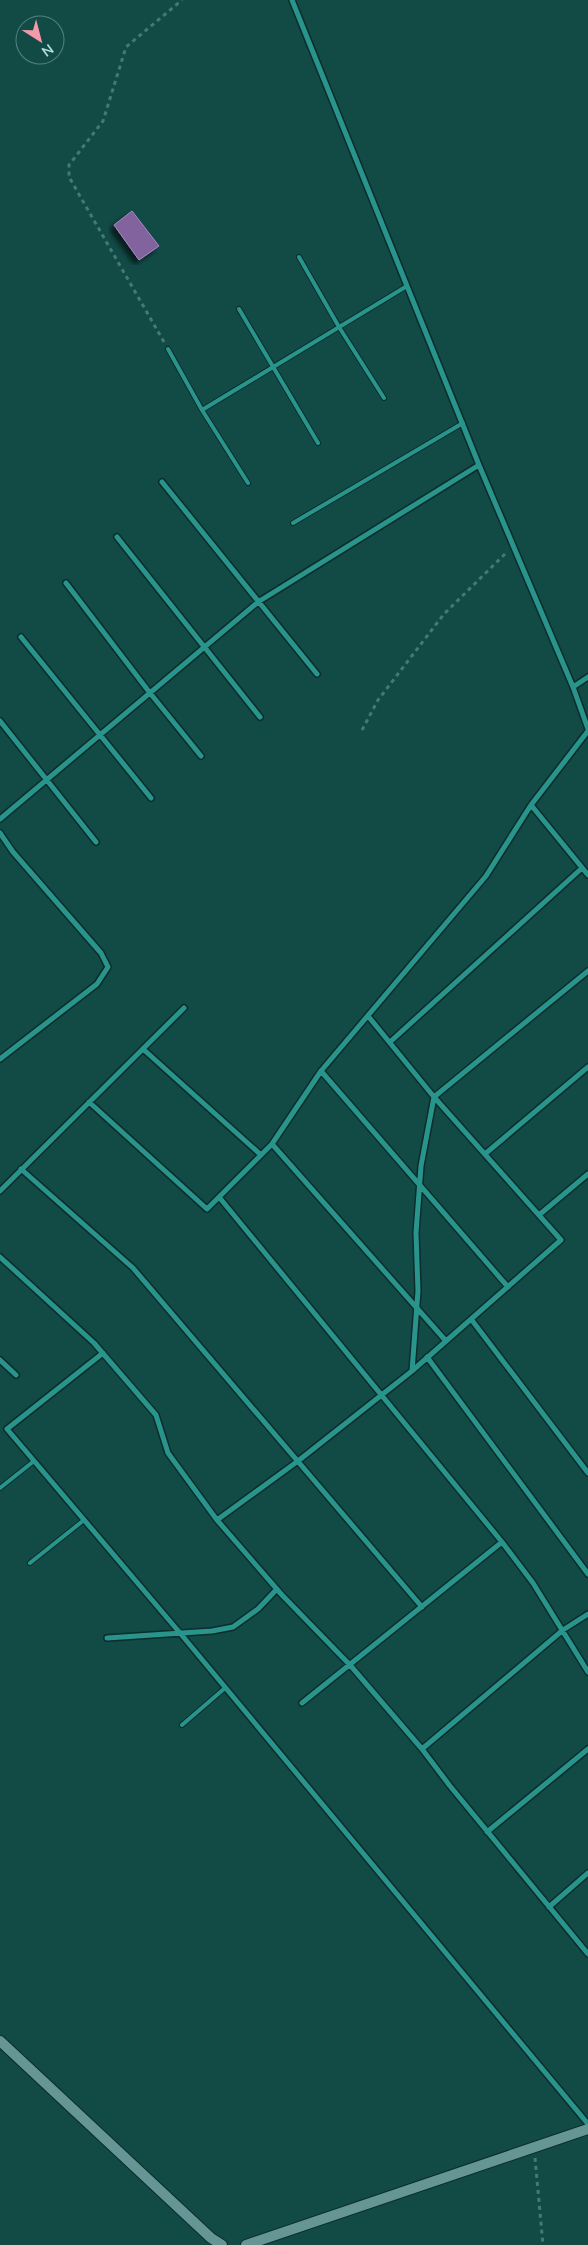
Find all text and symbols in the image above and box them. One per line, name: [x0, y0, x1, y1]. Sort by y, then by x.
north arrow: [15, 15, 65, 65]
text: N: [38, 40, 57, 61]

